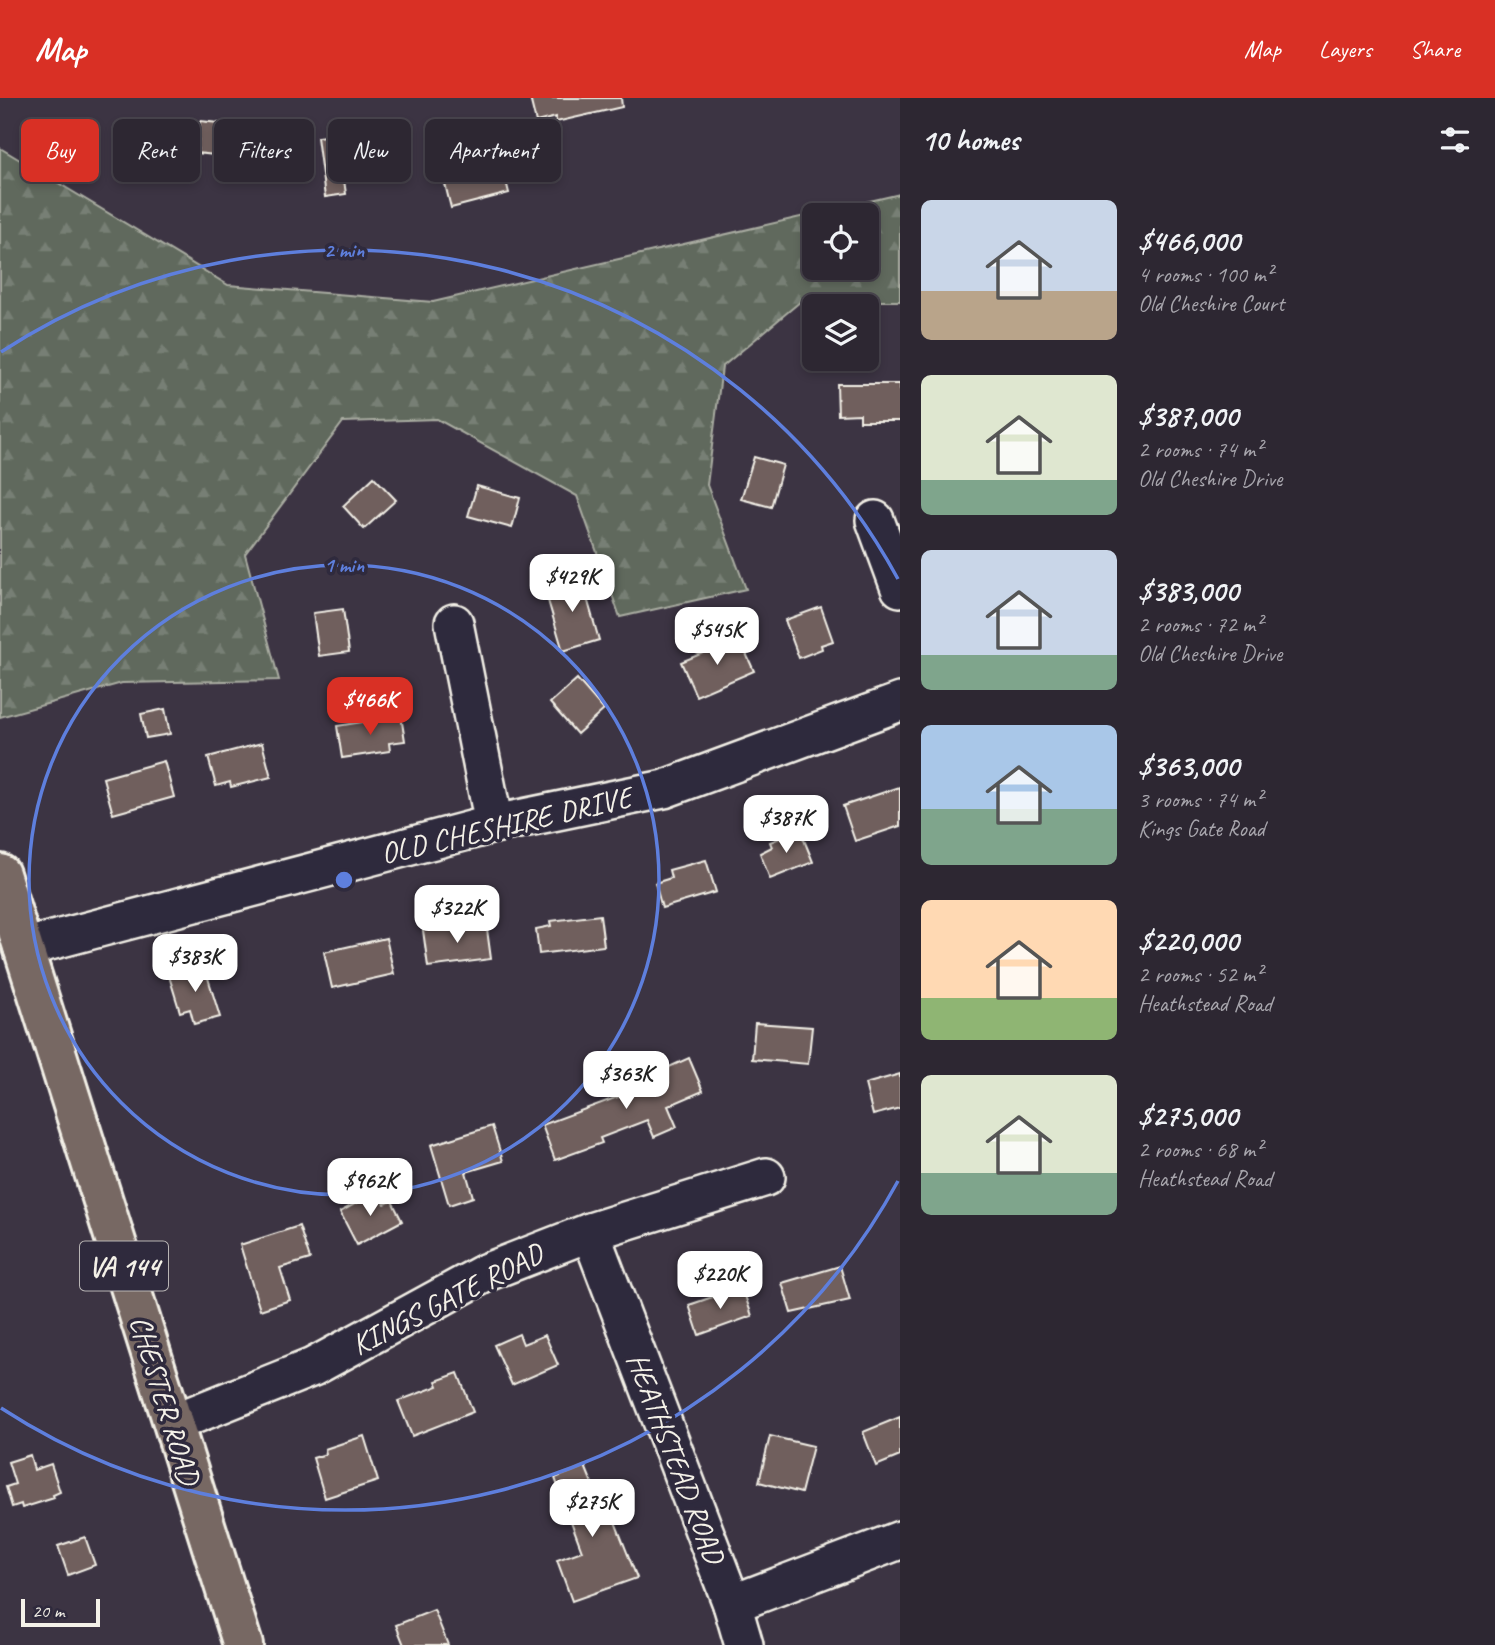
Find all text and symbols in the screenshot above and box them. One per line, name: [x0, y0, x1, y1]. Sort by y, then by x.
text: Map: [35, 28, 86, 70]
text: Map: [1244, 34, 1281, 64]
text: Layers: [1319, 34, 1372, 64]
text: Share: [1410, 34, 1460, 64]
chip: Buy: [21, 119, 99, 182]
chip: Rent: [113, 119, 200, 182]
chip: Filters: [214, 119, 314, 182]
chip: New: [328, 119, 411, 182]
chip: Apartment: [425, 119, 561, 182]
text: 10 homes: [921, 121, 1019, 159]
icon: filters: [1436, 121, 1474, 159]
map controls: [802, 203, 879, 371]
button: locate: [802, 203, 879, 280]
text: $466,000: [1138, 222, 1240, 260]
icon: home: [977, 228, 1061, 312]
text: 2 min: [324, 237, 364, 263]
text: 4 rooms · 100 m²: [1138, 260, 1273, 289]
text: Old Cheshire Court: [1138, 289, 1284, 318]
button: layers: [802, 294, 879, 371]
text: $387,000: [1138, 397, 1238, 435]
icon: home: [977, 403, 1061, 487]
text: 2 rooms · 74 m²: [1138, 435, 1262, 464]
text: Old Cheshire Drive: [1138, 464, 1282, 493]
text: 1 min: [324, 552, 364, 578]
pin: $429K: [523, 554, 621, 614]
text: $429K: [546, 562, 598, 591]
text: $383,000: [1138, 572, 1238, 610]
icon: home: [977, 578, 1061, 662]
pin: $545K: [668, 608, 766, 667]
text: 2 rooms · 72 m²: [1138, 610, 1262, 639]
text: $545K: [691, 615, 743, 644]
text: Old Cheshire Drive: [1138, 639, 1282, 668]
pin: $466K: [321, 678, 419, 737]
text: $466K: [343, 685, 397, 714]
text: $363,000: [1138, 747, 1239, 785]
icon: home: [977, 753, 1061, 837]
street label: OLD CHESHIRE DRIVE: [377, 777, 639, 872]
text: 3 rooms · 74 m²: [1138, 785, 1262, 814]
pin: $387K: [737, 796, 835, 855]
text: $387K: [760, 803, 813, 832]
text: Kings Gate Road: [1138, 814, 1265, 843]
centre of rings: [332, 868, 356, 892]
pin: $322K: [408, 886, 506, 945]
text: $322K: [430, 893, 484, 922]
text: $220,000: [1138, 922, 1238, 960]
icon: home: [977, 928, 1061, 1012]
pin: $383K: [146, 934, 244, 994]
text: $383K: [168, 942, 222, 971]
text: 2 rooms · 52 m²: [1138, 960, 1262, 989]
text: Heathstead Road: [1138, 989, 1272, 1018]
pin: $363K: [577, 1052, 675, 1111]
text: $363K: [599, 1059, 653, 1088]
text: $275,000: [1138, 1097, 1238, 1135]
icon: home: [977, 1103, 1061, 1187]
text: 2 rooms · 68 m²: [1138, 1135, 1262, 1164]
pin: $962K: [321, 1158, 419, 1218]
text: Heathstead Road: [1138, 1164, 1272, 1193]
text: $962K: [343, 1166, 397, 1195]
street label: KINGS GATE ROAD: [345, 1233, 552, 1364]
road number: VA 144: [80, 1242, 168, 1290]
pin: $220K: [671, 1252, 769, 1311]
text: $220K: [693, 1259, 747, 1288]
street label: CHESTER ROAD: [121, 1311, 209, 1491]
street label: HEATHSTEAD ROAD: [618, 1347, 735, 1571]
pin: $275K: [543, 1480, 641, 1539]
text: $275K: [566, 1487, 618, 1516]
scale bar: [21, 1596, 100, 1628]
text: 20 m: [32, 1599, 64, 1623]

